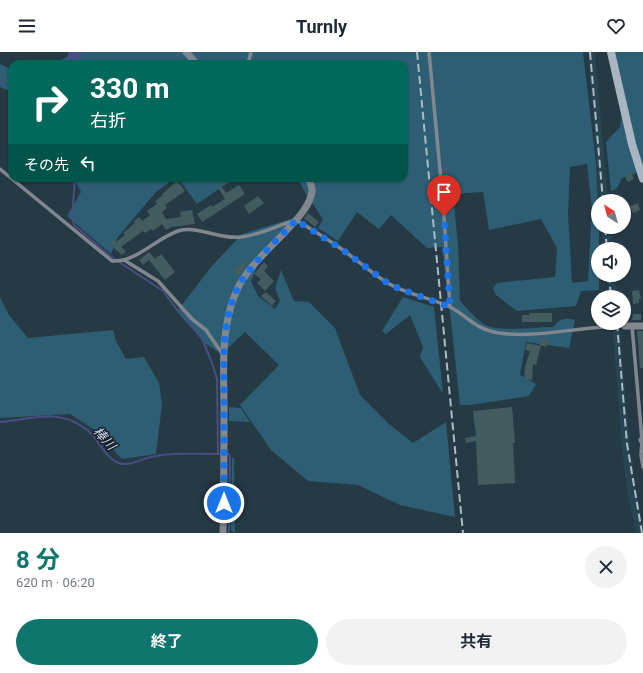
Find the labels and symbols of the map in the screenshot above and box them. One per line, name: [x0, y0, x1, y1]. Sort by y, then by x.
pin: [427, 175, 461, 216]
north arrow: [591, 194, 631, 234]
water label: 棒川: [90, 424, 120, 454]
position arrow: [203, 482, 245, 524]

